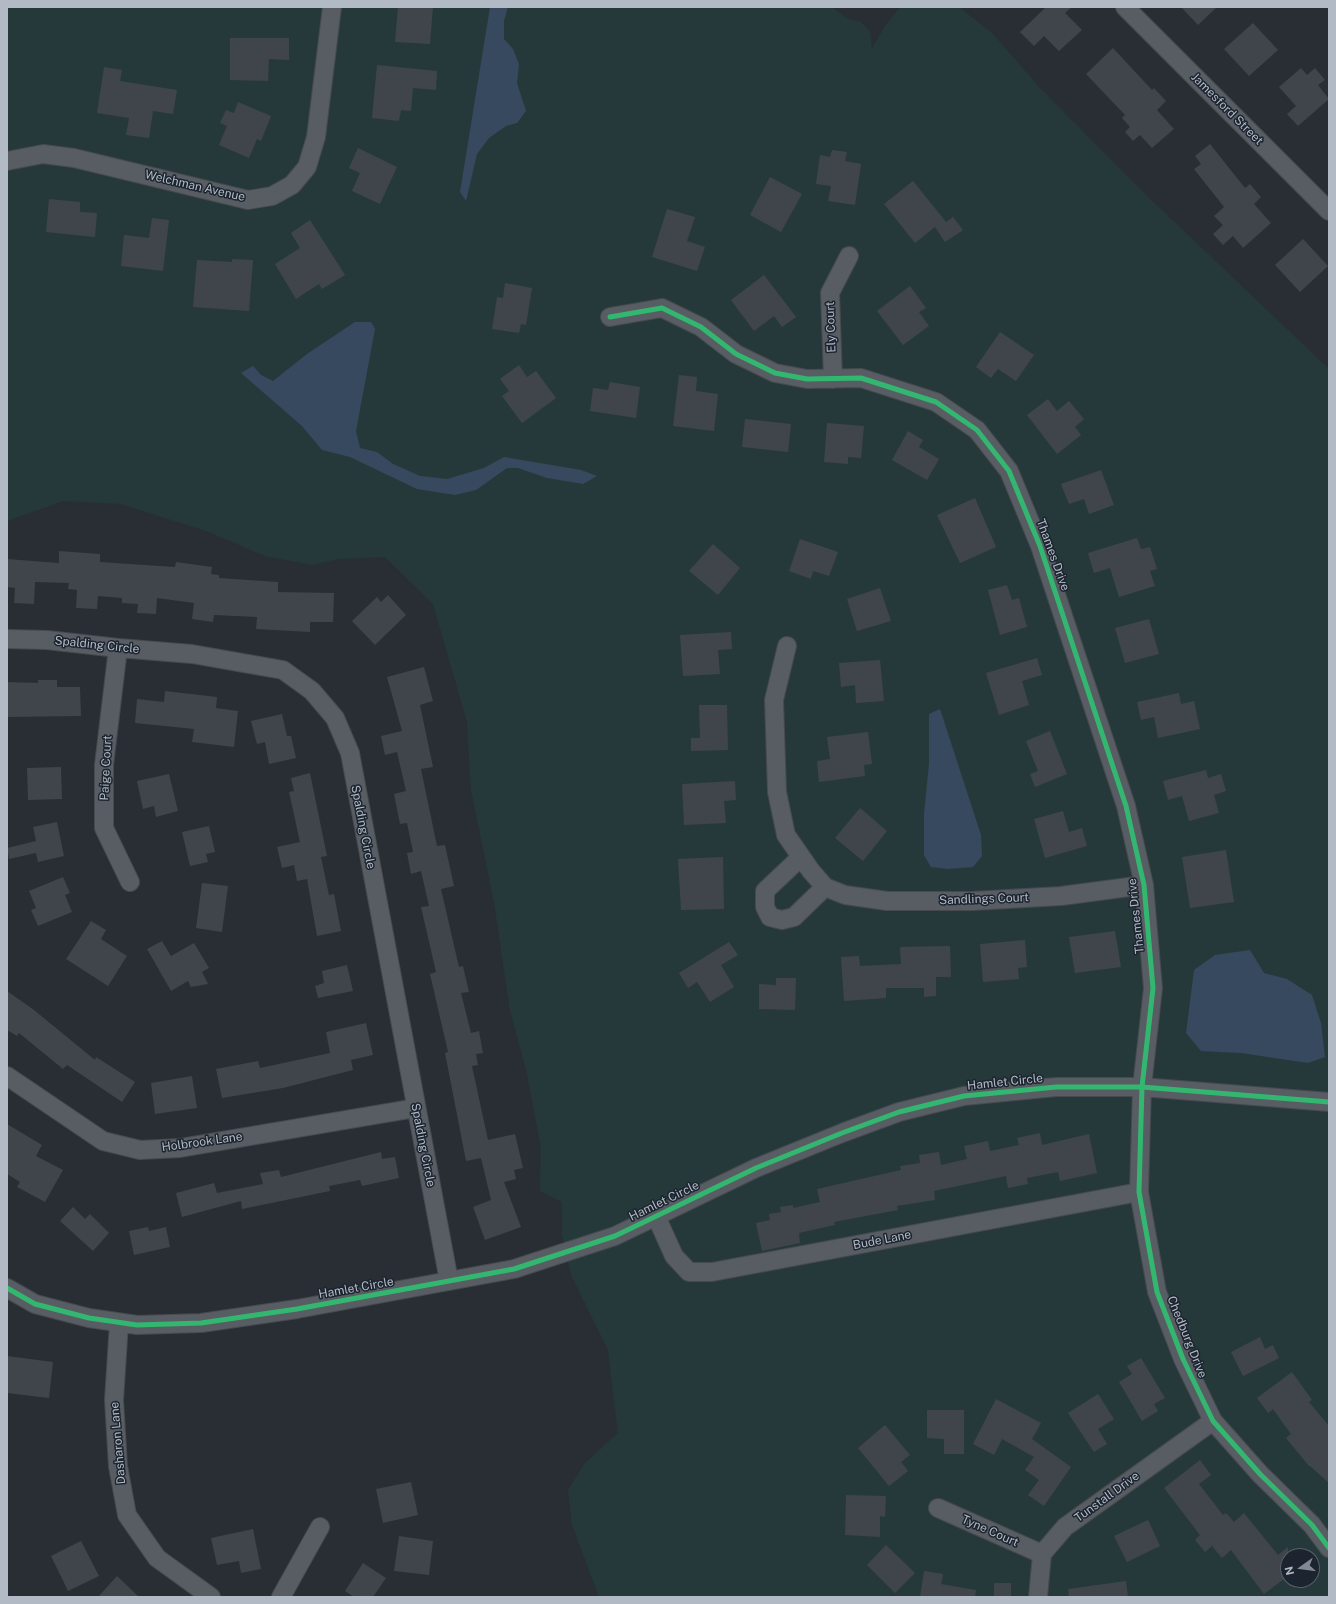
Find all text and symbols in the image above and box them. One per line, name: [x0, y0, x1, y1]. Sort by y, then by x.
street label: Jamesford Street: [1188, 70, 1266, 148]
street label: Welchman Avenue: [143, 167, 247, 205]
street label: Ely Court: [823, 301, 839, 353]
street label: Thames Drive: [1033, 517, 1073, 593]
street label: Spalding Circle: [54, 633, 140, 657]
street label: Paige Court: [97, 735, 115, 801]
street label: Spalding Circle: [348, 784, 378, 870]
street label: Thames Drive: [1125, 878, 1147, 954]
street label: Sandlings Court: [939, 890, 1029, 908]
street label: Hamlet Circle: [966, 1071, 1044, 1093]
street label: Spalding Circle: [408, 1102, 438, 1188]
street label: Holbrook Lane: [161, 1129, 243, 1155]
street label: Hamlet Circle: [627, 1178, 701, 1224]
street label: Bude Lane: [852, 1227, 912, 1253]
street label: Hamlet Circle: [317, 1274, 395, 1302]
street label: Chedburg Drive: [1164, 1294, 1210, 1380]
street label: Dasharon Lane: [107, 1401, 129, 1485]
street label: Tunstall Drive: [1072, 1469, 1142, 1525]
street label: Tyne Court: [959, 1512, 1021, 1550]
north arrow: [1280, 1548, 1320, 1588]
text: N: [1282, 1565, 1296, 1576]

